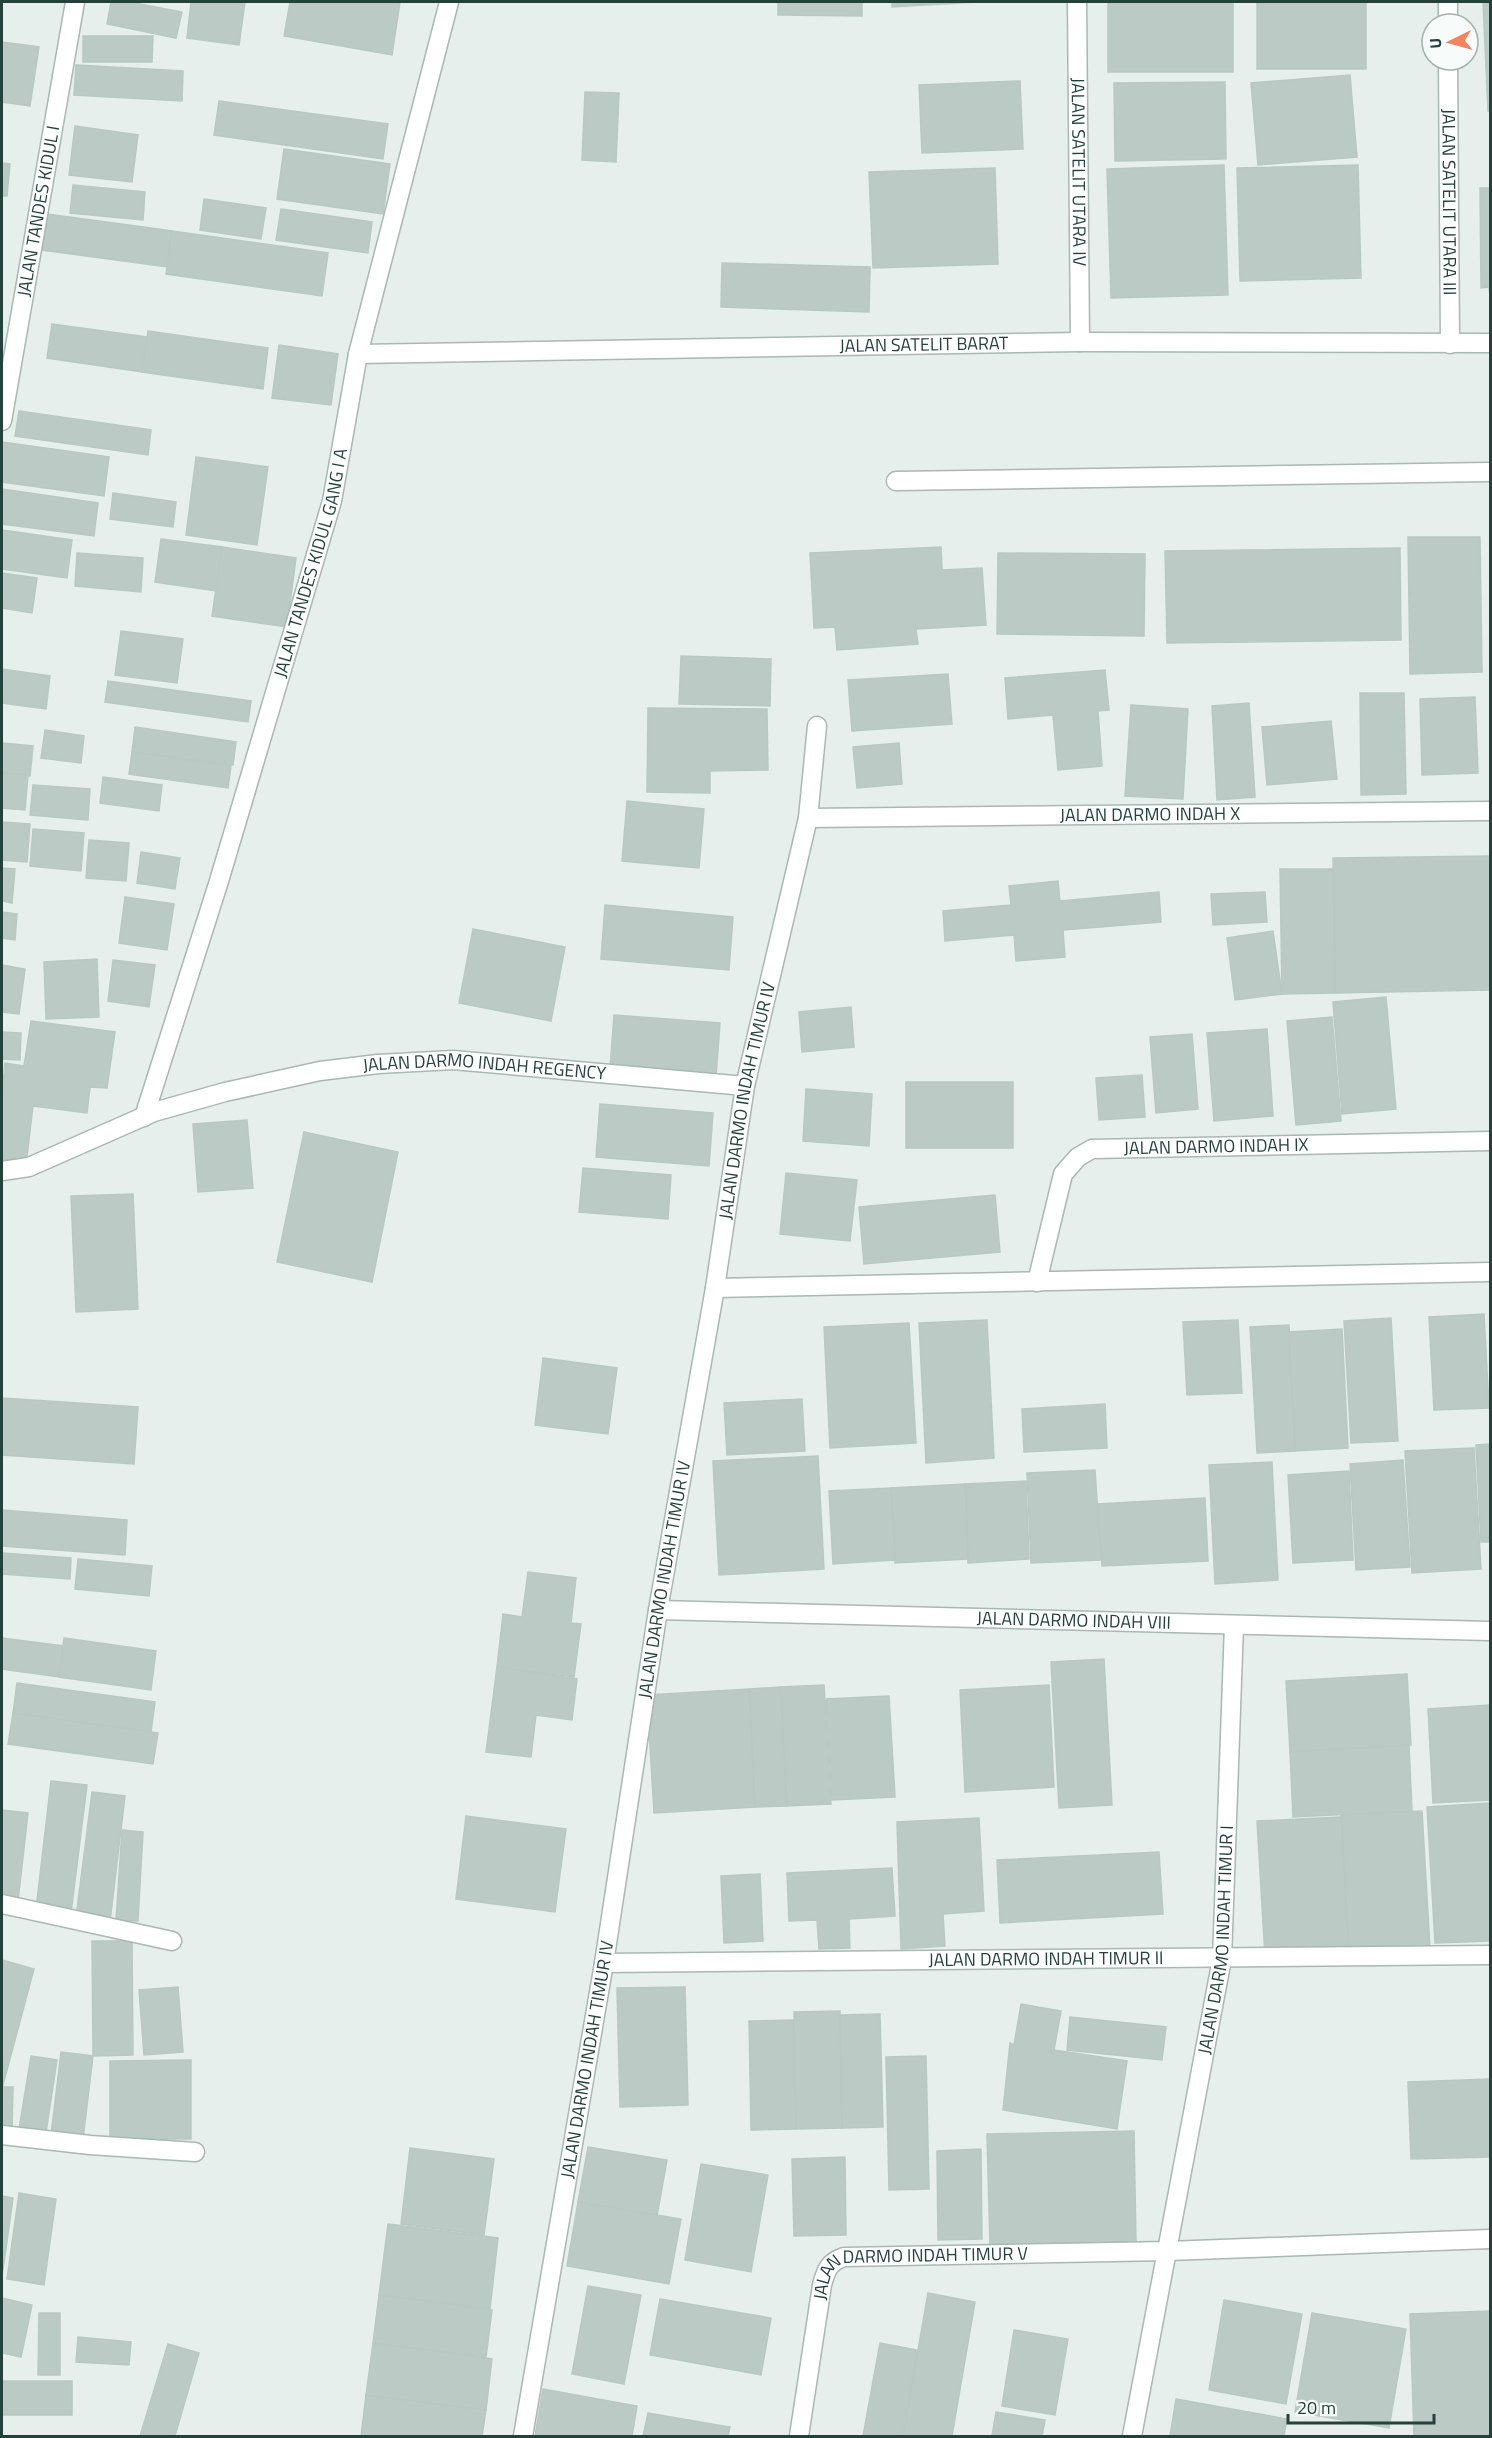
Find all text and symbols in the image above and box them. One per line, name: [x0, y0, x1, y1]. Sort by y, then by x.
north arrow: [1420, 12, 1480, 72]
text: U: [1423, 37, 1447, 50]
street label: JALAN SATELIT UTARA IV: [1065, 78, 1093, 267]
street label: JALAN SATELIT UTARA III: [1435, 109, 1464, 295]
street label: JALAN TANDES KIDUL I: [10, 123, 66, 299]
street label: JALAN SATELIT BARAT: [839, 329, 1009, 359]
street label: JALAN TANDES KIDUL GANG I A: [266, 446, 354, 681]
street label: JALAN DARMO INDAH X: [1060, 800, 1240, 828]
street label: JALAN DARMO INDAH TIMUR IV: [711, 979, 782, 1221]
street label: JALAN DARMO INDAH REGENCY: [361, 1046, 608, 1087]
street label: JALAN DARMO INDAH IX: [1123, 1131, 1309, 1161]
street label: JALAN DARMO INDAH TIMUR IV: [631, 1458, 697, 1700]
street label: JALAN DARMO INDAH VIII: [976, 1604, 1171, 1636]
street label: JALAN DARMO INDAH TIMUR I: [1190, 1825, 1240, 2056]
street label: JALAN DARMO INDAH TIMUR IV: [553, 1938, 620, 2180]
street label: JALAN DARMO INDAH TIMUR II: [928, 1944, 1164, 1973]
street label: JALAN DARMO INDAH TIMUR V: [806, 2240, 1029, 2302]
scale bar: [1288, 2387, 1434, 2425]
text: 20 m: [1297, 2394, 1336, 2421]

